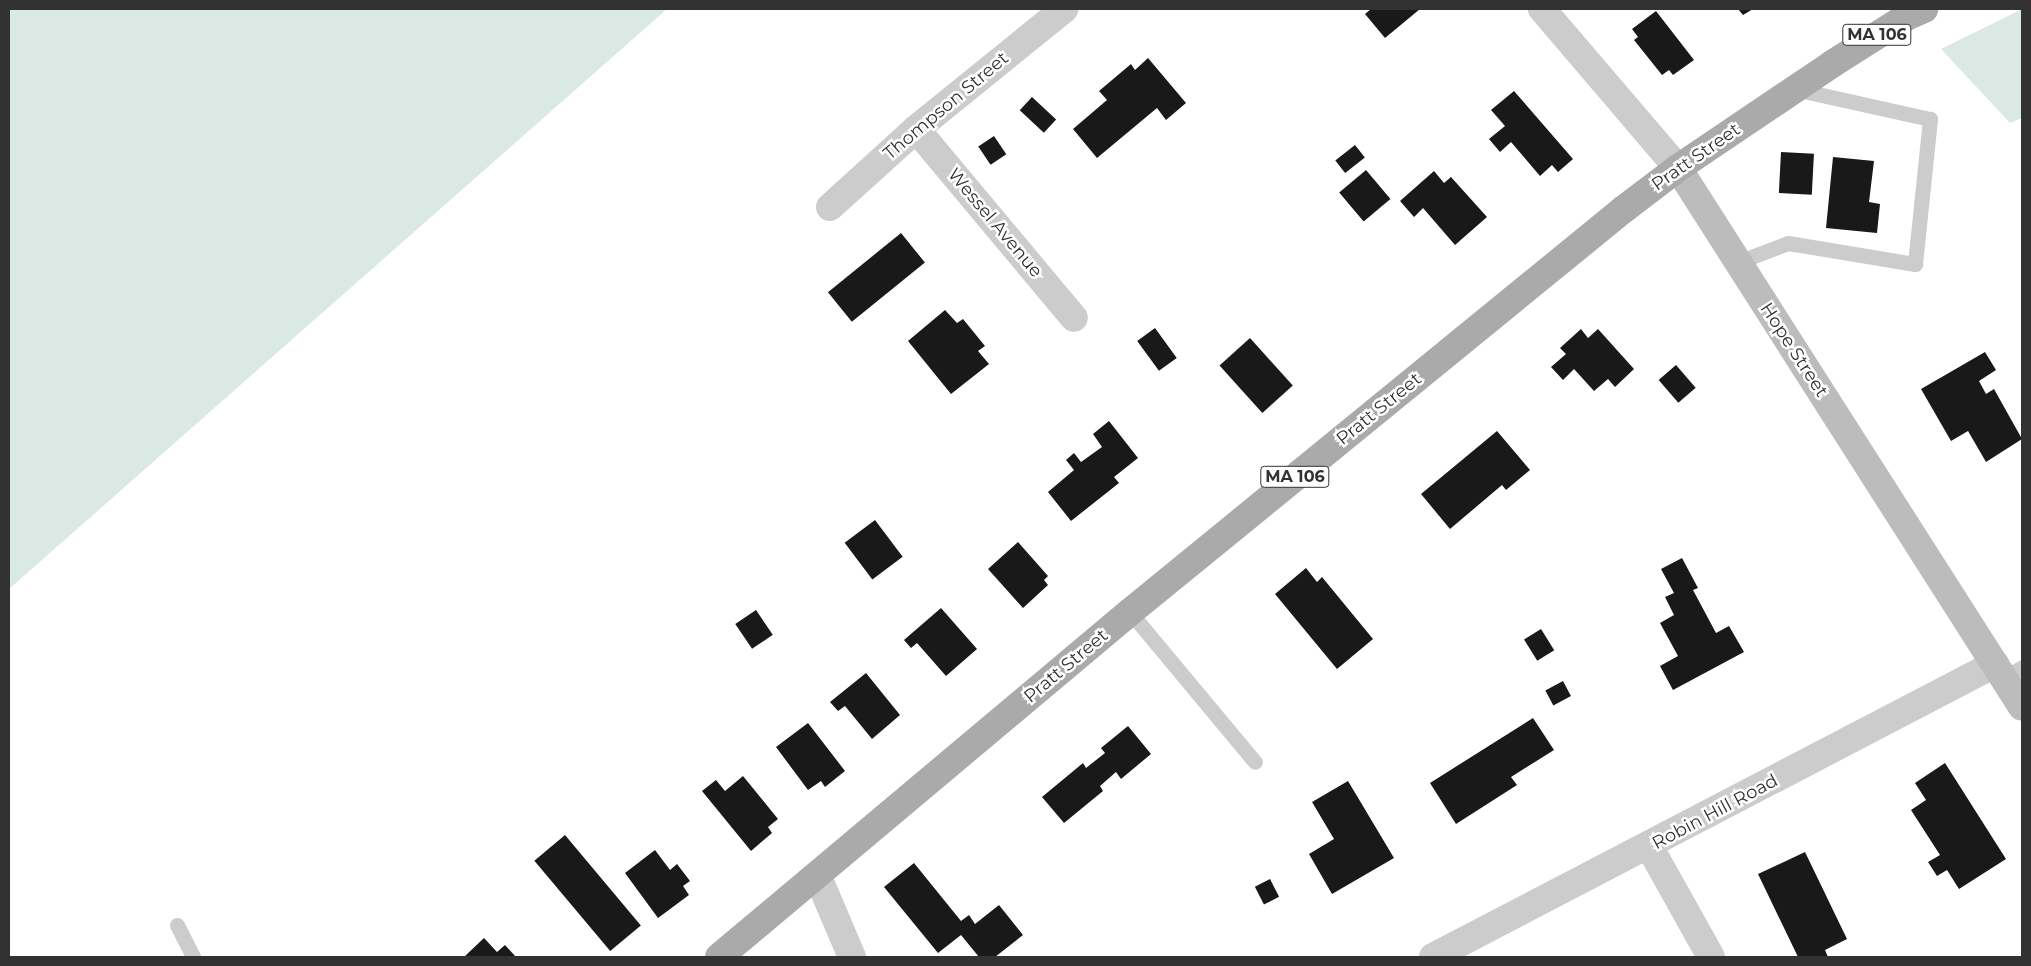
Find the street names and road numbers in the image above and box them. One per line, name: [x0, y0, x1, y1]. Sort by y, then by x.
road number: MA 106: [1842, 22, 1912, 48]
street label: Thompson Street: [879, 47, 1013, 165]
street label: Pratt Street: [1648, 119, 1744, 195]
street label: Wessel Avenue: [943, 164, 1047, 282]
street label: Hope Street: [1755, 299, 1833, 401]
street label: Pratt Street: [1332, 368, 1426, 450]
road number: MA 106: [1260, 464, 1330, 491]
street label: Pratt Street: [1020, 625, 1112, 707]
street label: Robin Hill Road: [1648, 770, 1782, 854]

